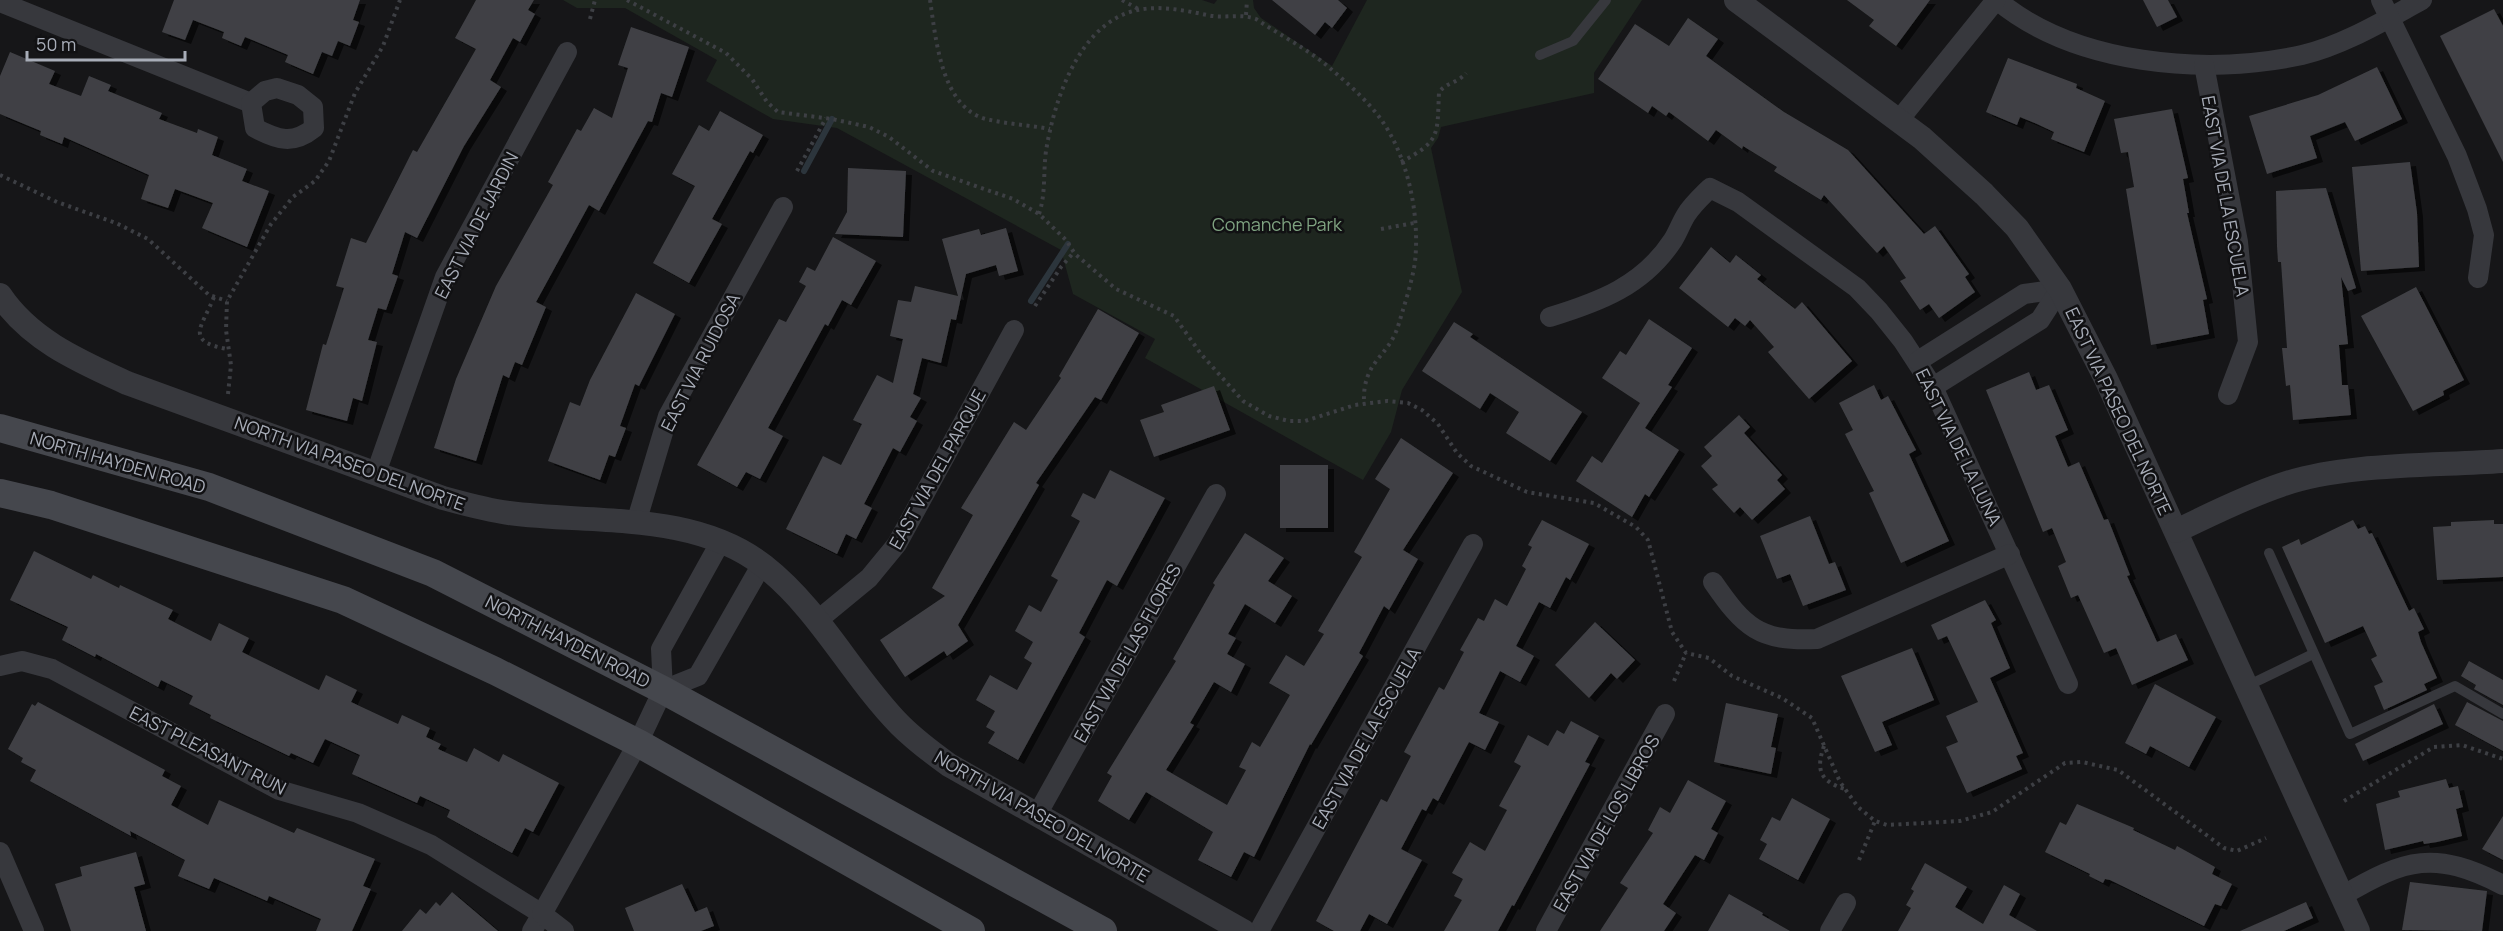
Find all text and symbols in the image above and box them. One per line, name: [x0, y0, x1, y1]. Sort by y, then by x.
scale bar: [27, 24, 184, 62]
text: 50 m: [36, 32, 76, 56]
street label: EAST VIA DE LA ESCUELA: [2197, 94, 2256, 299]
street label: EAST VIA DE JARDIN: [429, 148, 523, 302]
park label: Comanche Park: [1212, 212, 1343, 236]
street label: EAST VIA RUIDOSA: [655, 288, 745, 435]
street label: EAST VIA PASEO DEL NORTE: [2060, 303, 2178, 519]
street label: EAST VIA DE LA LUNA: [1911, 364, 2008, 530]
street label: EAST VIA DEL PARQUE: [883, 385, 991, 553]
street label: NORTH VIA PASEO DEL NORTE: [231, 410, 469, 516]
street label: NORTH HAYDEN ROAD: [27, 425, 209, 499]
street label: EAST VIA DE LAS FLORES: [1068, 560, 1186, 746]
street label: NORTH HAYDEN ROAD: [482, 589, 654, 693]
street label: EAST VIA DE LA ESCUELA: [1306, 643, 1426, 833]
street label: EAST PLEASANT RUN: [126, 700, 290, 800]
street label: EAST VIA DE LOS LIBROS: [1547, 730, 1665, 916]
street label: NORTH VIA PASEO DEL NORTE: [930, 745, 1154, 887]

